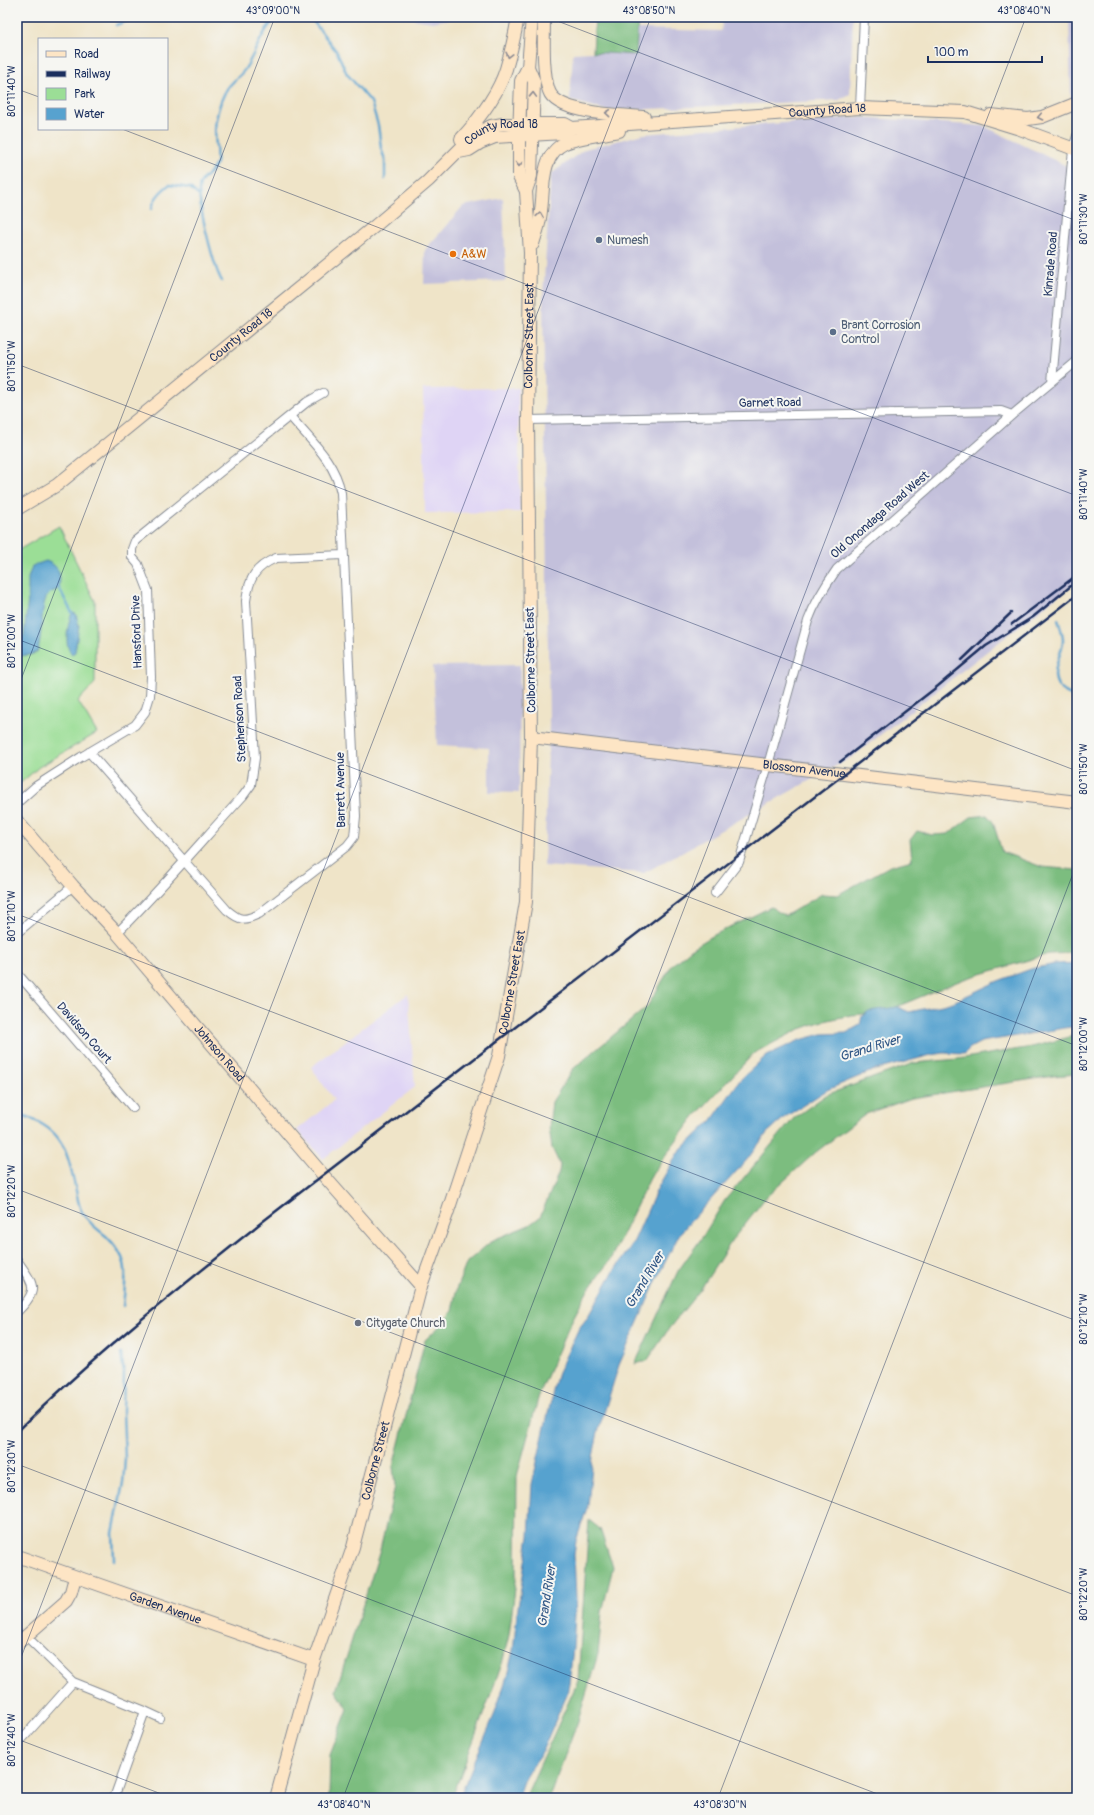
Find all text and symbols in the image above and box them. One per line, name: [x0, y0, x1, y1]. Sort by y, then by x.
text: 43°09'00"N: [246, 5, 300, 17]
text: 43°08'50"N: [623, 5, 676, 17]
text: 43°08'40"N: [997, 5, 1051, 17]
legend: [38, 38, 168, 130]
scale bar: [928, 38, 1042, 64]
text: 100 m: [934, 45, 969, 60]
text: Road: [74, 47, 99, 62]
one-way arrow: [506, 52, 514, 58]
text: 80°11'40"W: [6, 65, 18, 117]
text: Railway: [74, 67, 110, 82]
text: Park: [74, 87, 95, 102]
one-way arrow: [529, 92, 538, 98]
street label: County Road 18: [788, 101, 866, 120]
text: Water: [74, 107, 105, 122]
one-way arrow: [605, 109, 611, 118]
one-way arrow: [1037, 112, 1044, 120]
street label: County Road 18: [461, 117, 538, 148]
one-way arrow: [515, 161, 523, 167]
text: 80°11'30"W: [1078, 193, 1090, 245]
one-way arrow: [535, 212, 544, 219]
street label: Kinrade Road: [1041, 231, 1061, 297]
place label: Numesh: [607, 233, 649, 248]
marker: Numesh: [594, 235, 604, 245]
place label: A&W: [461, 247, 487, 262]
marker: A&W: [448, 249, 458, 259]
street label: Colborne Street East: [521, 283, 537, 389]
street label: County Road 18: [206, 305, 276, 365]
place label: Brant Corrosion Control: [841, 318, 921, 347]
marker: Brant Corrosion Control: [828, 327, 838, 337]
text: 80°11'50"W: [6, 340, 18, 391]
street label: Garnet Road: [738, 395, 802, 411]
street label: Old Onondaga Road West: [827, 468, 933, 562]
text: 80°11'40"W: [1078, 468, 1090, 520]
street label: Hansford Drive: [128, 595, 146, 669]
street label: Colborne Street East: [523, 607, 539, 713]
text: 80°12'00"W: [6, 614, 18, 668]
street label: Stephenson Road: [230, 675, 250, 763]
text: 80°11'50"W: [1078, 743, 1090, 794]
street label: Barrett Avenue: [333, 752, 349, 828]
street label: Blossom Avenue: [762, 757, 846, 781]
text: 80°12'10"W: [6, 890, 18, 942]
street label: Colborne Street East: [495, 929, 528, 1036]
street label: Davidson Court: [53, 999, 115, 1067]
text: 80°12'00"W: [1078, 1017, 1090, 1071]
street label: Johnson Road: [191, 1021, 248, 1085]
water label: Grand River: [838, 1031, 905, 1065]
text: 80°12'20"W: [6, 1164, 18, 1217]
water label: Grand River: [622, 1247, 669, 1311]
text: 80°12'10"W: [1078, 1293, 1090, 1345]
place label: Citygate Church: [366, 1316, 446, 1331]
marker: Citygate Church: [353, 1318, 363, 1328]
street label: Colborne Street: [358, 1419, 393, 1502]
text: 80°12'30"W: [6, 1439, 18, 1492]
water label: Grand River: [534, 1562, 560, 1628]
text: 80°12'20"W: [1078, 1567, 1090, 1620]
street label: Garden Avenue: [127, 1588, 203, 1627]
text: 80°12'40"W: [6, 1713, 18, 1766]
text: 43°08'40"N: [317, 1799, 371, 1811]
text: 43°08'30"N: [694, 1799, 747, 1811]

